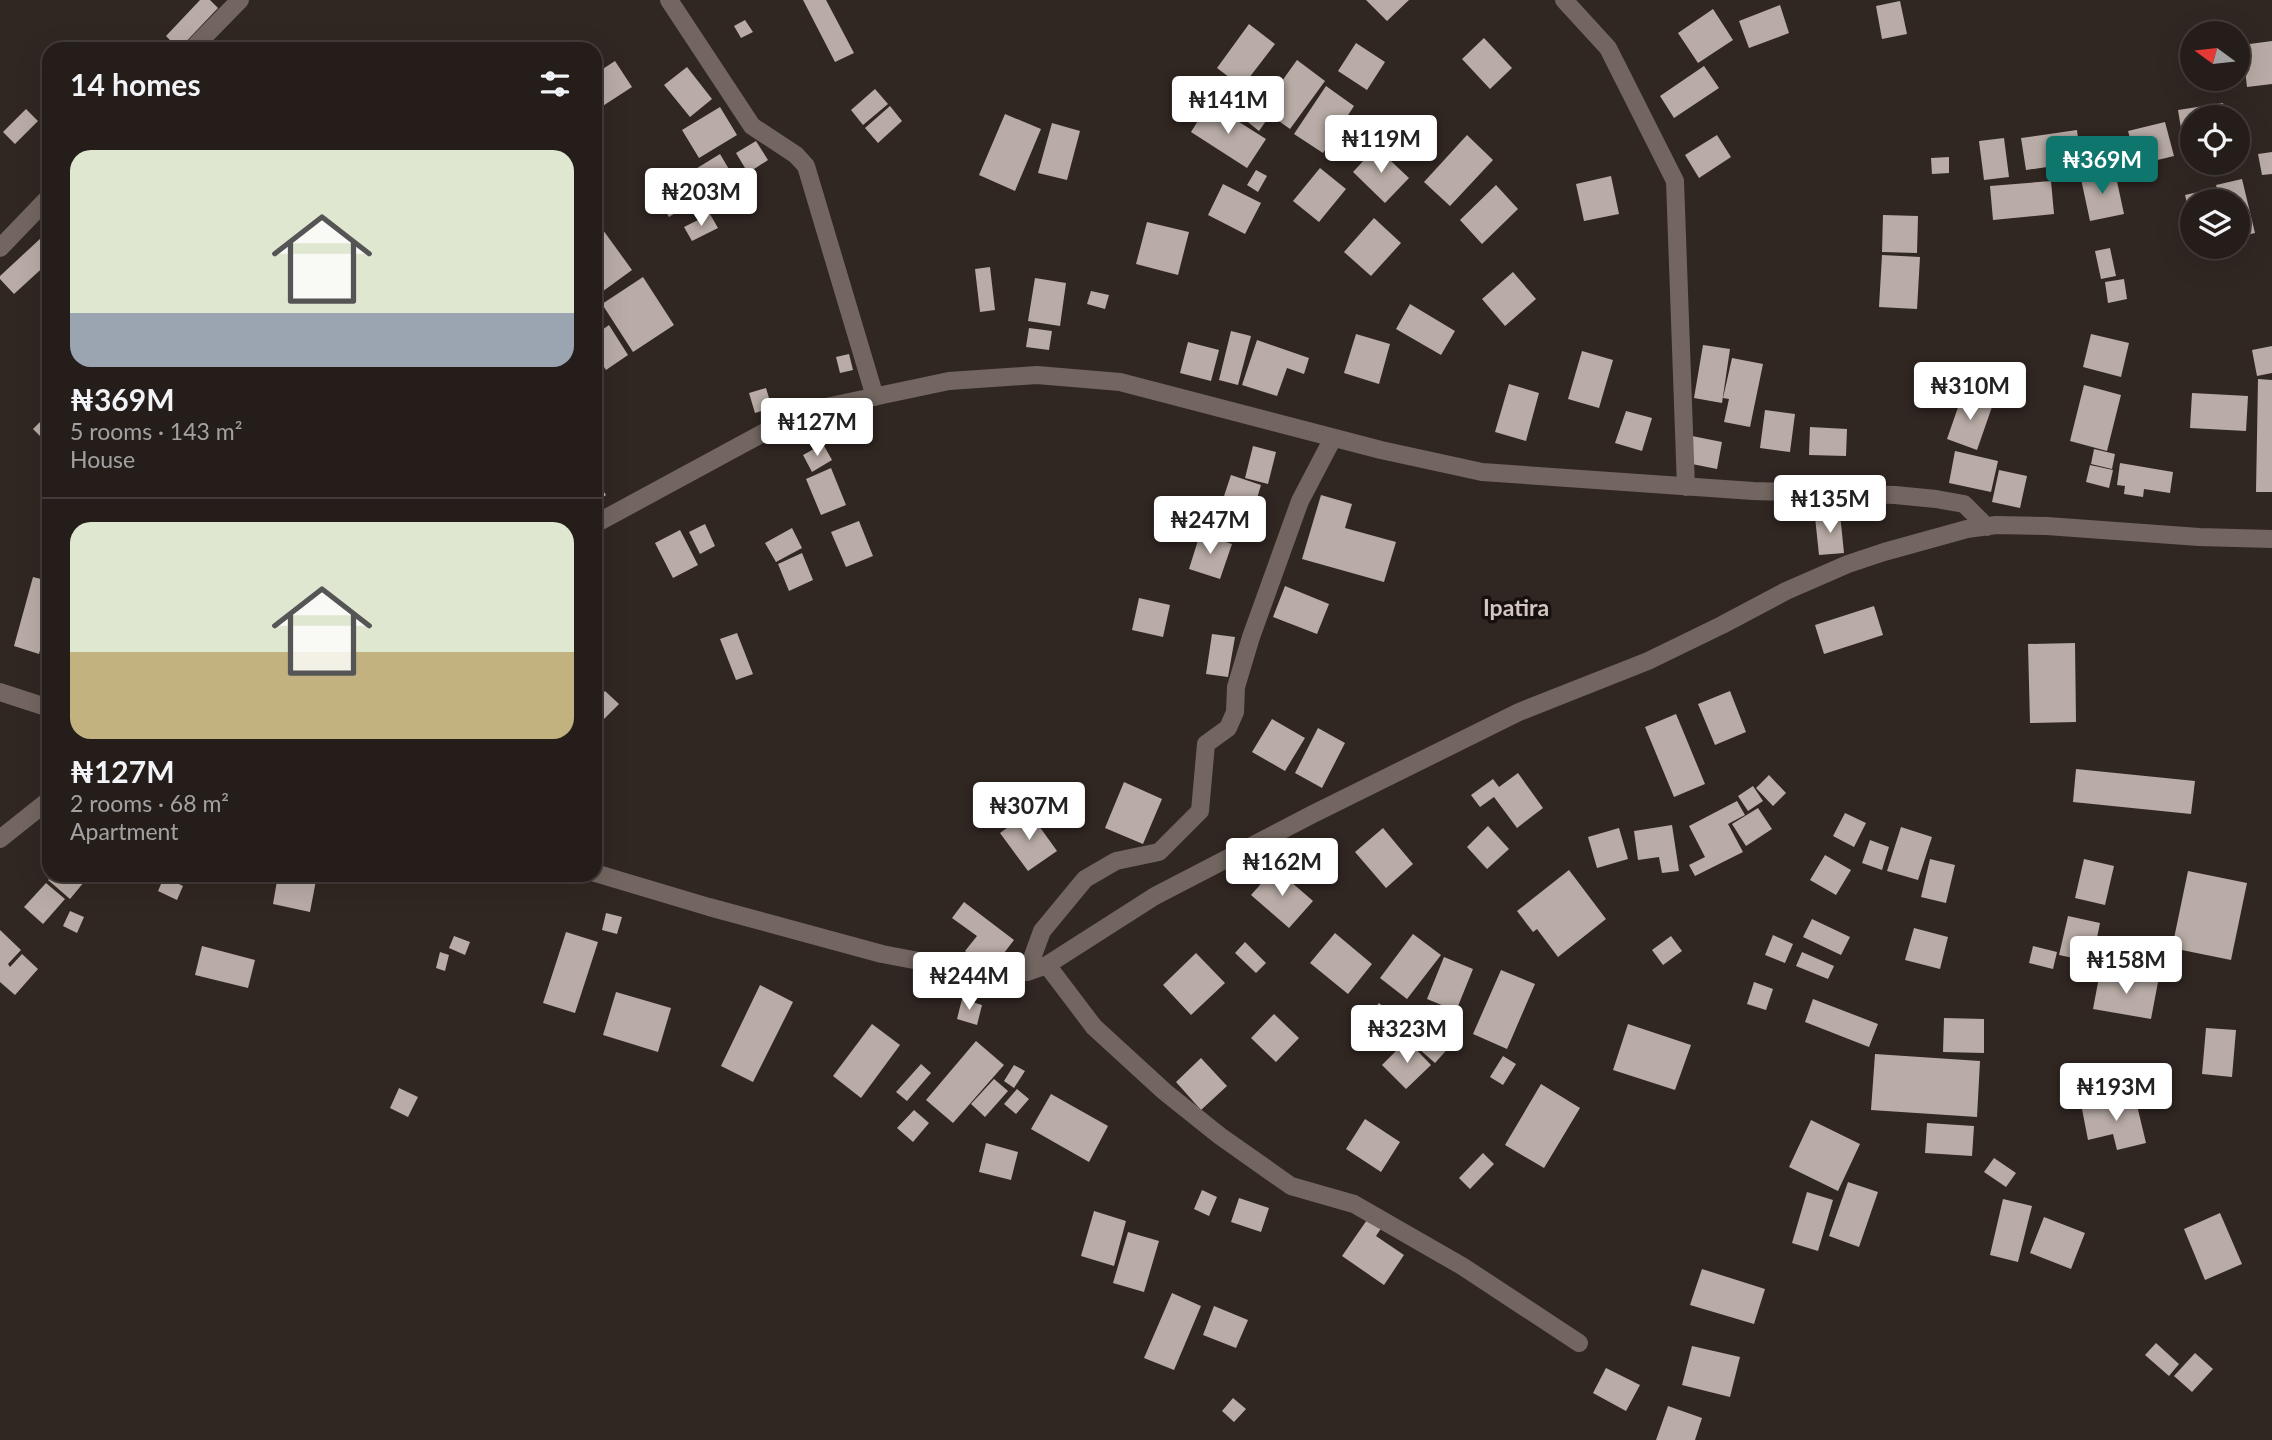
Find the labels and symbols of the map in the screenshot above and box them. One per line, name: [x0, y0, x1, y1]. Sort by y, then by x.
north arrow: [2180, 21, 2250, 91]
pin: ₦141M: [1179, 76, 1277, 136]
pin: ₦119M: [1332, 116, 1430, 175]
pin: ₦369M: [2053, 136, 2151, 196]
pin: ₦203M: [652, 168, 750, 228]
pin: ₦310M: [1921, 362, 2019, 422]
pin: ₦127M: [768, 398, 866, 458]
pin: ₦135M: [1781, 476, 1879, 535]
pin: ₦247M: [1161, 496, 1259, 556]
district label: Ipatira: [1483, 593, 1549, 621]
pin: ₦307M: [980, 782, 1078, 842]
pin: ₦162M: [1233, 838, 1331, 898]
pin: ₦158M: [2077, 936, 2175, 996]
pin: ₦244M: [920, 953, 1018, 1012]
pin: ₦323M: [1358, 1006, 1456, 1065]
pin: ₦193M: [2067, 1064, 2165, 1123]

